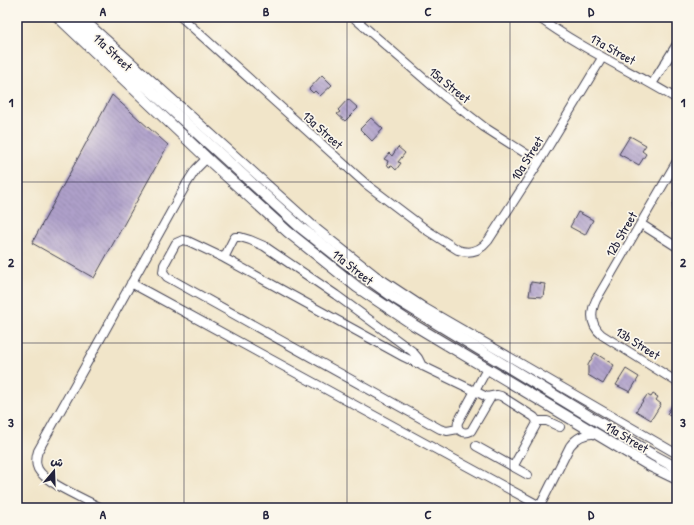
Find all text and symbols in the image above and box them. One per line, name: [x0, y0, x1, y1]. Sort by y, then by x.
text: A: [100, 2, 107, 20]
text: B: [263, 2, 270, 20]
text: C: [424, 2, 432, 20]
text: D: [588, 2, 595, 20]
street label: 11a Street: [89, 29, 137, 75]
street label: 17a Street: [587, 29, 639, 69]
street label: 15a Street: [425, 63, 475, 108]
text: 1: [9, 93, 14, 111]
text: 1: [681, 93, 686, 111]
street label: 13a Street: [299, 107, 348, 153]
street label: 10a Street: [506, 132, 548, 184]
street label: 12b Street: [601, 208, 641, 260]
street label: 11a Street: [329, 245, 378, 289]
text: 2: [8, 253, 15, 271]
text: 2: [680, 253, 687, 271]
street label: 13b Street: [612, 322, 664, 364]
text: 3: [8, 413, 14, 431]
text: 3: [680, 413, 686, 431]
street label: 11a Street: [602, 417, 653, 457]
north arrow: [34, 451, 74, 491]
text: ش: [49, 453, 65, 470]
text: A: [100, 505, 107, 523]
text: B: [263, 505, 270, 523]
text: C: [424, 505, 432, 523]
text: D: [588, 505, 595, 523]

